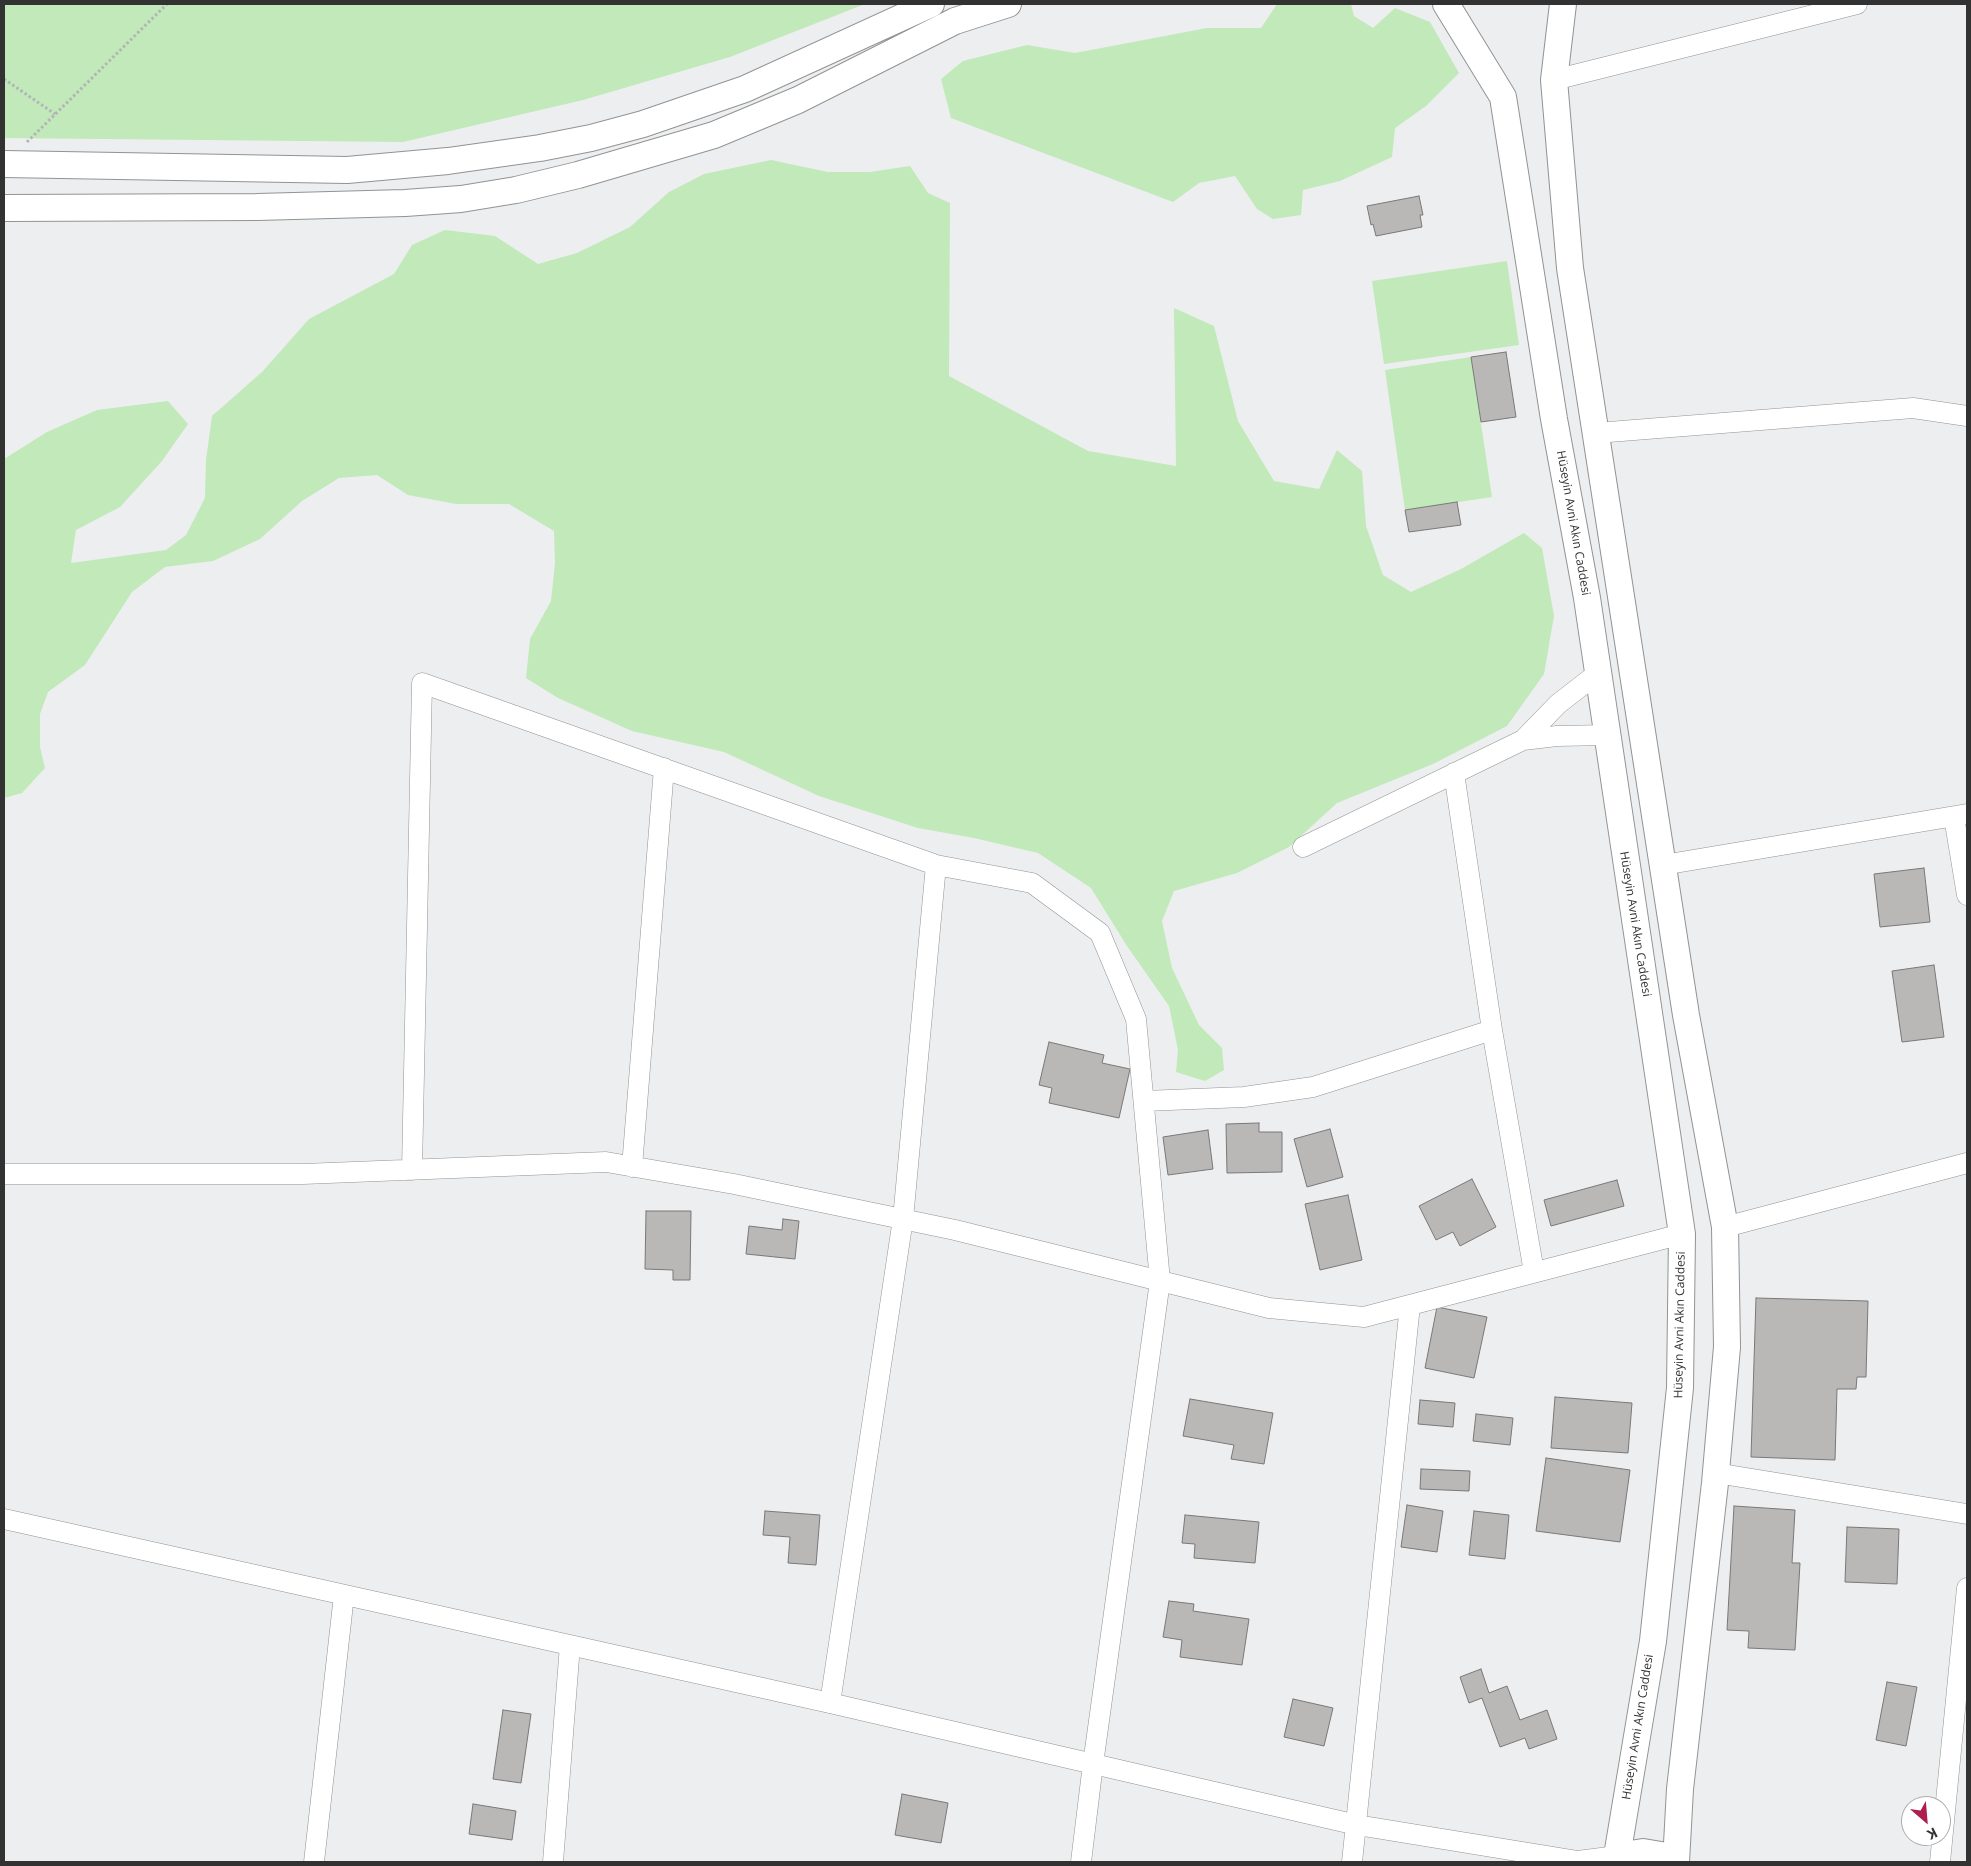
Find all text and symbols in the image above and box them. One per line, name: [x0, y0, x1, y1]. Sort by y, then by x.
street label: Hüseyin Avni Akın Caddesi: [1553, 449, 1593, 597]
street label: Hüseyin Avni Akın Caddesi: [1616, 850, 1654, 998]
street label: Hüseyin Avni Akın Caddesi: [1672, 1251, 1688, 1399]
street label: Hüseyin Avni Akın Caddesi: [1619, 1653, 1657, 1801]
north arrow: [1901, 1796, 1951, 1846]
text: K: [1924, 1823, 1941, 1844]

